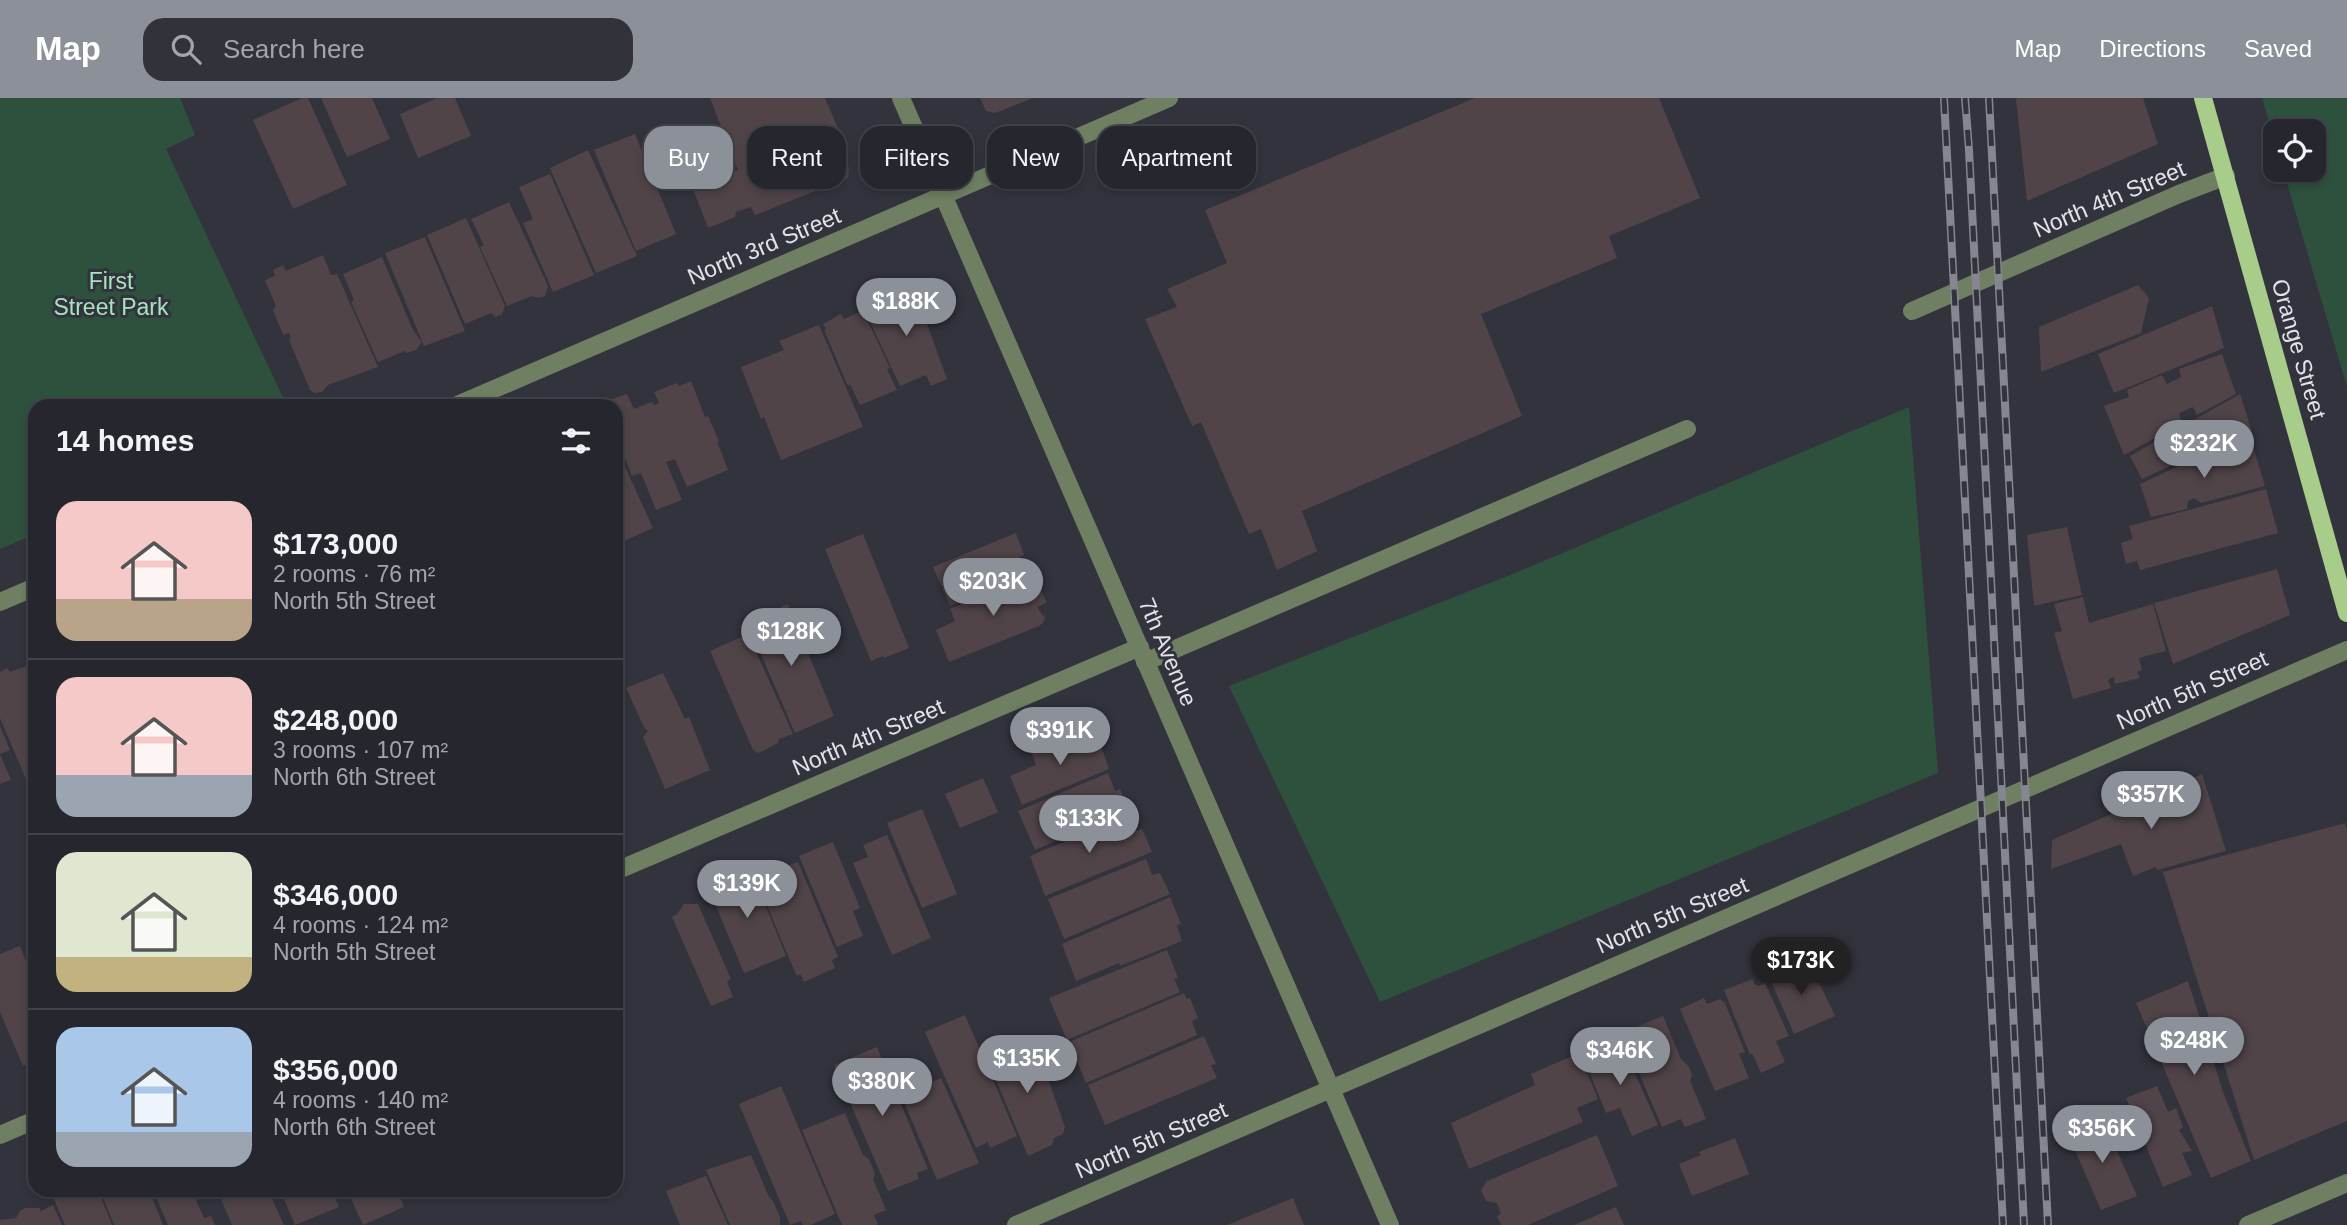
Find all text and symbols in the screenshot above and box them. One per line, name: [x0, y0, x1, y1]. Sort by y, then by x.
search box: [143, 18, 633, 81]
text: Map: [35, 30, 101, 67]
icon: search: [167, 30, 205, 68]
text: Search here: [223, 34, 365, 64]
text: Map: [2015, 35, 2061, 62]
text: Directions: [2099, 35, 2206, 62]
text: Saved: [2244, 35, 2312, 62]
map controls: [2263, 119, 2326, 182]
button: locate: [2263, 119, 2326, 182]
chip: Buy: [644, 126, 733, 189]
chip: Rent: [747, 126, 846, 189]
chip: Filters: [860, 126, 973, 189]
chip: New: [987, 126, 1083, 189]
chip: Apartment: [1097, 126, 1256, 189]
street label: North 4th Street: [2029, 155, 2189, 243]
street label: North 3rd Street: [684, 202, 845, 290]
park label: First Street Park: [53, 268, 169, 320]
street label: Orange Street: [2267, 276, 2332, 423]
pin: $188K: [857, 278, 955, 338]
text: $188K: [872, 288, 940, 314]
pin: $232K: [2155, 420, 2253, 480]
icon: filters: [557, 422, 595, 460]
text: 14 homes: [56, 424, 194, 457]
text: $232K: [2170, 430, 2238, 456]
text: $173,000: [273, 527, 398, 560]
icon: home: [112, 529, 196, 613]
pin: $203K: [944, 559, 1042, 618]
text: 2 rooms · 76 m²: [273, 561, 435, 587]
text: $203K: [959, 568, 1027, 594]
text: North 5th Street: [273, 588, 435, 614]
street label: 7th Avenue: [1134, 594, 1202, 710]
pin: $128K: [742, 608, 840, 668]
text: $128K: [757, 618, 825, 644]
street label: North 5th Street: [2113, 645, 2272, 735]
street label: North 4th Street: [788, 693, 948, 781]
text: $248,000: [273, 703, 398, 736]
icon: home: [112, 705, 196, 789]
pin: $391K: [1011, 708, 1109, 767]
text: $391K: [1026, 717, 1094, 743]
text: 3 rooms · 107 m²: [273, 737, 448, 763]
text: North 6th Street: [273, 764, 435, 790]
pin: $357K: [2102, 772, 2200, 831]
text: $357K: [2117, 781, 2185, 807]
pin: $133K: [1040, 796, 1138, 855]
text: $133K: [1055, 805, 1123, 831]
pin: $139K: [698, 860, 796, 920]
text: $139K: [713, 870, 781, 896]
street label: North 5th Street: [1592, 871, 1752, 959]
text: $346,000: [273, 878, 398, 911]
icon: home: [112, 880, 196, 964]
text: 4 rooms · 124 m²: [273, 912, 448, 938]
pin: $173K: [1752, 937, 1850, 997]
text: North 5th Street: [273, 939, 435, 965]
text: $173K: [1767, 947, 1835, 973]
pin: $248K: [2145, 1018, 2243, 1077]
text: $248K: [2160, 1027, 2228, 1053]
pin: $346K: [1571, 1028, 1669, 1087]
pin: $135K: [978, 1035, 1076, 1095]
text: $346K: [1586, 1037, 1654, 1063]
text: $135K: [993, 1045, 1061, 1071]
text: $356,000: [273, 1053, 398, 1086]
icon: home: [112, 1055, 196, 1139]
pin: $380K: [833, 1058, 931, 1118]
text: $380K: [848, 1068, 916, 1094]
text: 4 rooms · 140 m²: [273, 1087, 448, 1113]
street label: North 5th Street: [1071, 1096, 1231, 1184]
pin: $356K: [2053, 1105, 2151, 1165]
text: North 6th Street: [273, 1114, 435, 1140]
text: $356K: [2068, 1115, 2136, 1141]

